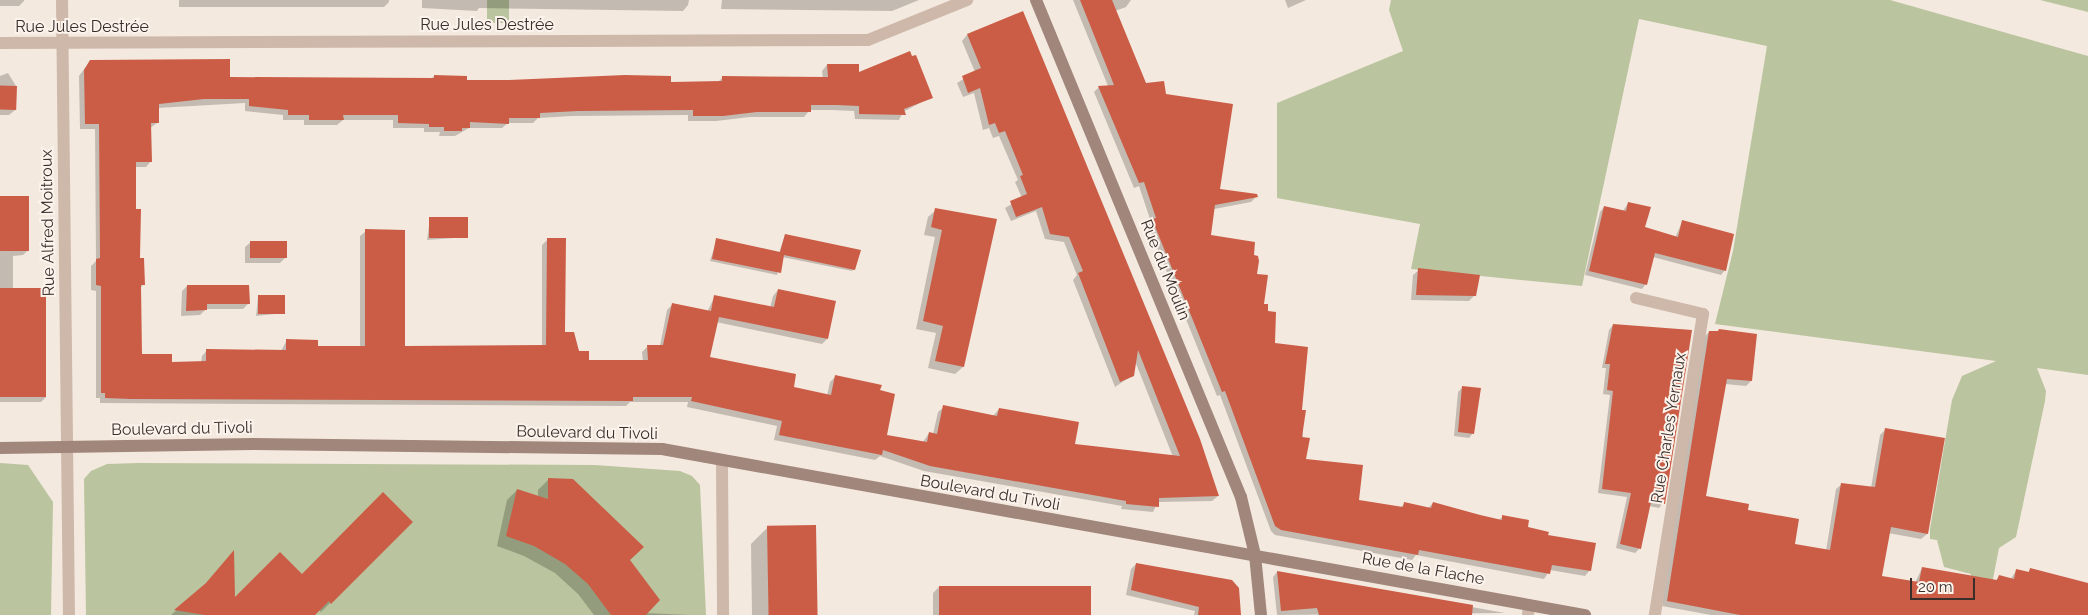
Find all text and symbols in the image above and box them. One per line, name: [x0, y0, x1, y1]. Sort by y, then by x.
street label: Rue Jules Destrée: [420, 15, 554, 35]
street label: Rue Jules Destrée: [15, 17, 149, 37]
street label: Rue Alfred Moitroux: [37, 149, 59, 297]
street label: Rue du Moulin: [1136, 217, 1194, 323]
street label: Rue Charles Yernaux: [1648, 351, 1690, 505]
street label: Boulevard du Tivoli: [111, 418, 253, 440]
street label: Boulevard du Tivoli: [516, 422, 658, 444]
street label: Boulevard du Tivoli: [918, 471, 1062, 515]
street label: Rue de la Flache: [1360, 549, 1486, 589]
scale bar: [1913, 568, 1978, 600]
text: 20 m: [1918, 578, 1953, 596]

